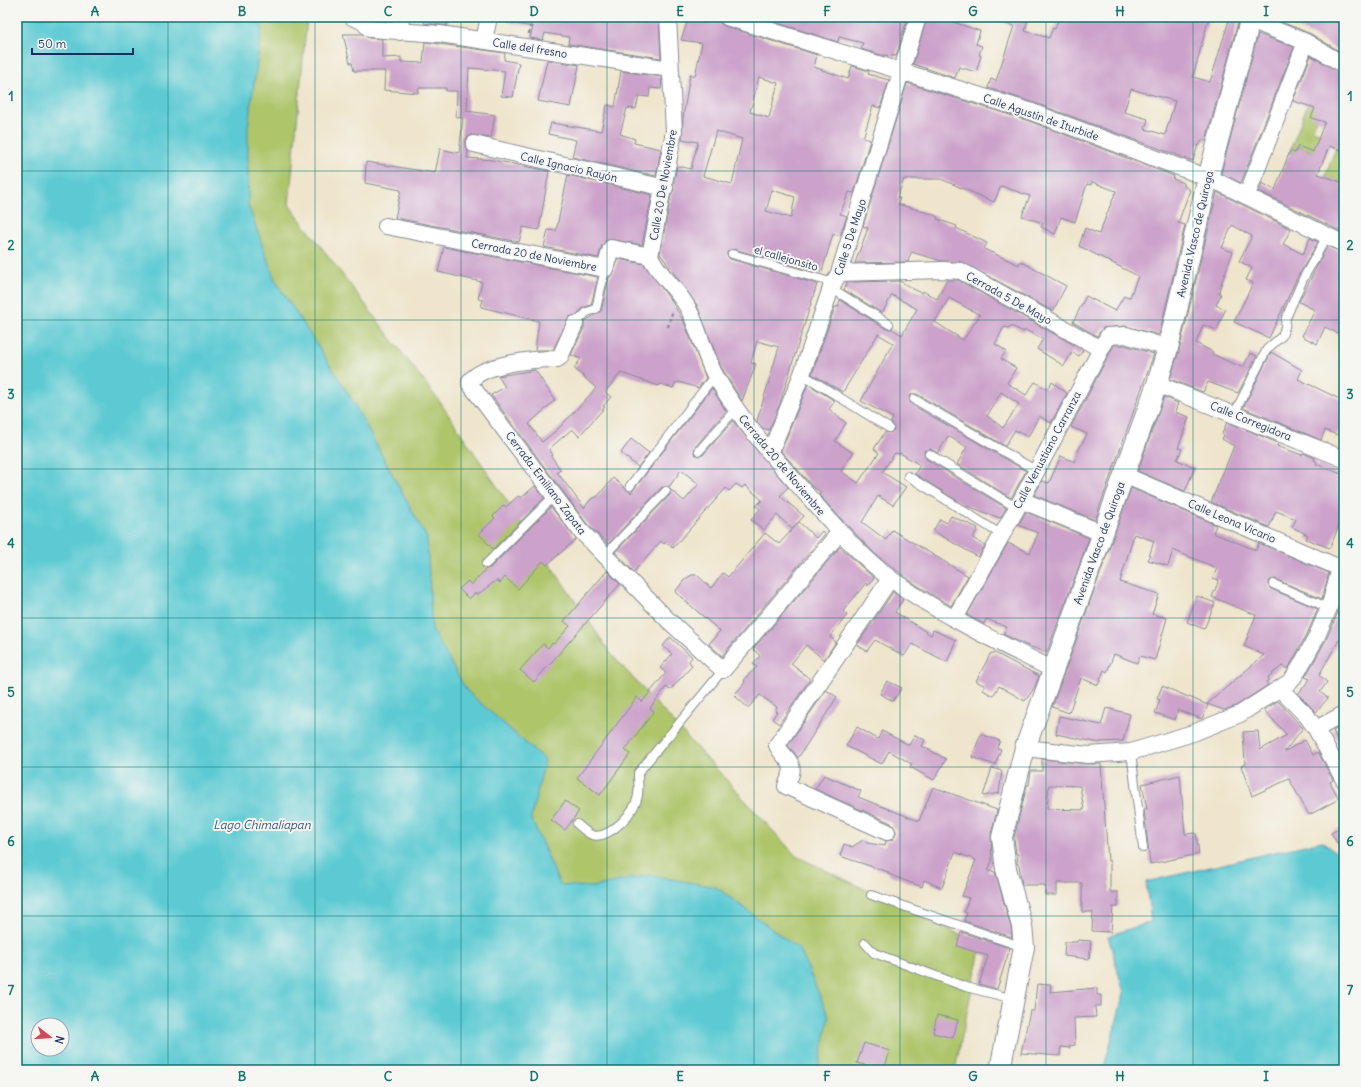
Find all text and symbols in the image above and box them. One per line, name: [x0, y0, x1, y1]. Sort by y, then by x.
text: A: [91, 3, 100, 20]
text: B: [238, 3, 247, 20]
text: C: [384, 3, 393, 20]
text: D: [529, 3, 539, 20]
text: E: [676, 3, 684, 20]
text: F: [823, 3, 831, 20]
text: G: [968, 3, 978, 20]
text: H: [1115, 3, 1125, 20]
text: I: [1263, 3, 1269, 20]
scale bar: [32, 30, 133, 56]
street label: Calle del fresno: [492, 35, 568, 61]
text: 50 m: [38, 36, 67, 51]
text: 1: [8, 88, 14, 105]
text: 1: [1347, 88, 1353, 105]
street label: Calle Agustín de Iturbide: [981, 91, 1101, 143]
street label: Calle 20 De Noviembre: [646, 128, 680, 242]
street label: Calle Ignacio Rayón: [519, 149, 619, 185]
street label: Avenida Vasco de Quiroga: [1174, 169, 1216, 299]
street label: Calle 5 De Mayo: [831, 197, 869, 277]
street label: Cerrada 20 de Noviembre: [470, 236, 598, 274]
text: 2: [7, 237, 15, 254]
text: 2: [1346, 237, 1354, 254]
street label: el callejonsito: [752, 242, 820, 274]
street label: Cerrada 5 De Mayo: [964, 269, 1054, 327]
text: 3: [7, 386, 15, 403]
text: 3: [1346, 386, 1354, 403]
street label: Calle Venustiano Carranza: [1010, 389, 1084, 511]
street label: Calle Corregidora: [1208, 398, 1294, 444]
street label: Cerrada 20 de Noviembre: [736, 412, 828, 518]
street label: Cerrada. Emiliano Zapata: [503, 429, 589, 537]
street label: Avenida Vasco de Quiroga: [1070, 480, 1128, 606]
street label: Calle Leona Vicario: [1186, 496, 1278, 546]
text: 4: [7, 535, 15, 552]
text: 4: [1346, 535, 1354, 552]
text: 5: [7, 684, 15, 701]
text: 5: [1346, 684, 1354, 701]
water label: Lago Chimaliapan: [213, 817, 312, 832]
text: 6: [7, 833, 15, 850]
text: 6: [1346, 833, 1354, 850]
text: 7: [8, 982, 15, 999]
text: 7: [1347, 982, 1354, 999]
north arrow: [30, 1017, 70, 1057]
text: N: [52, 1034, 67, 1046]
text: A: [91, 1068, 100, 1085]
text: B: [238, 1068, 247, 1085]
text: C: [384, 1068, 393, 1085]
text: D: [529, 1068, 539, 1085]
text: E: [676, 1068, 684, 1085]
text: F: [823, 1068, 831, 1085]
text: G: [968, 1068, 978, 1085]
text: H: [1115, 1068, 1125, 1085]
text: I: [1263, 1068, 1269, 1085]

